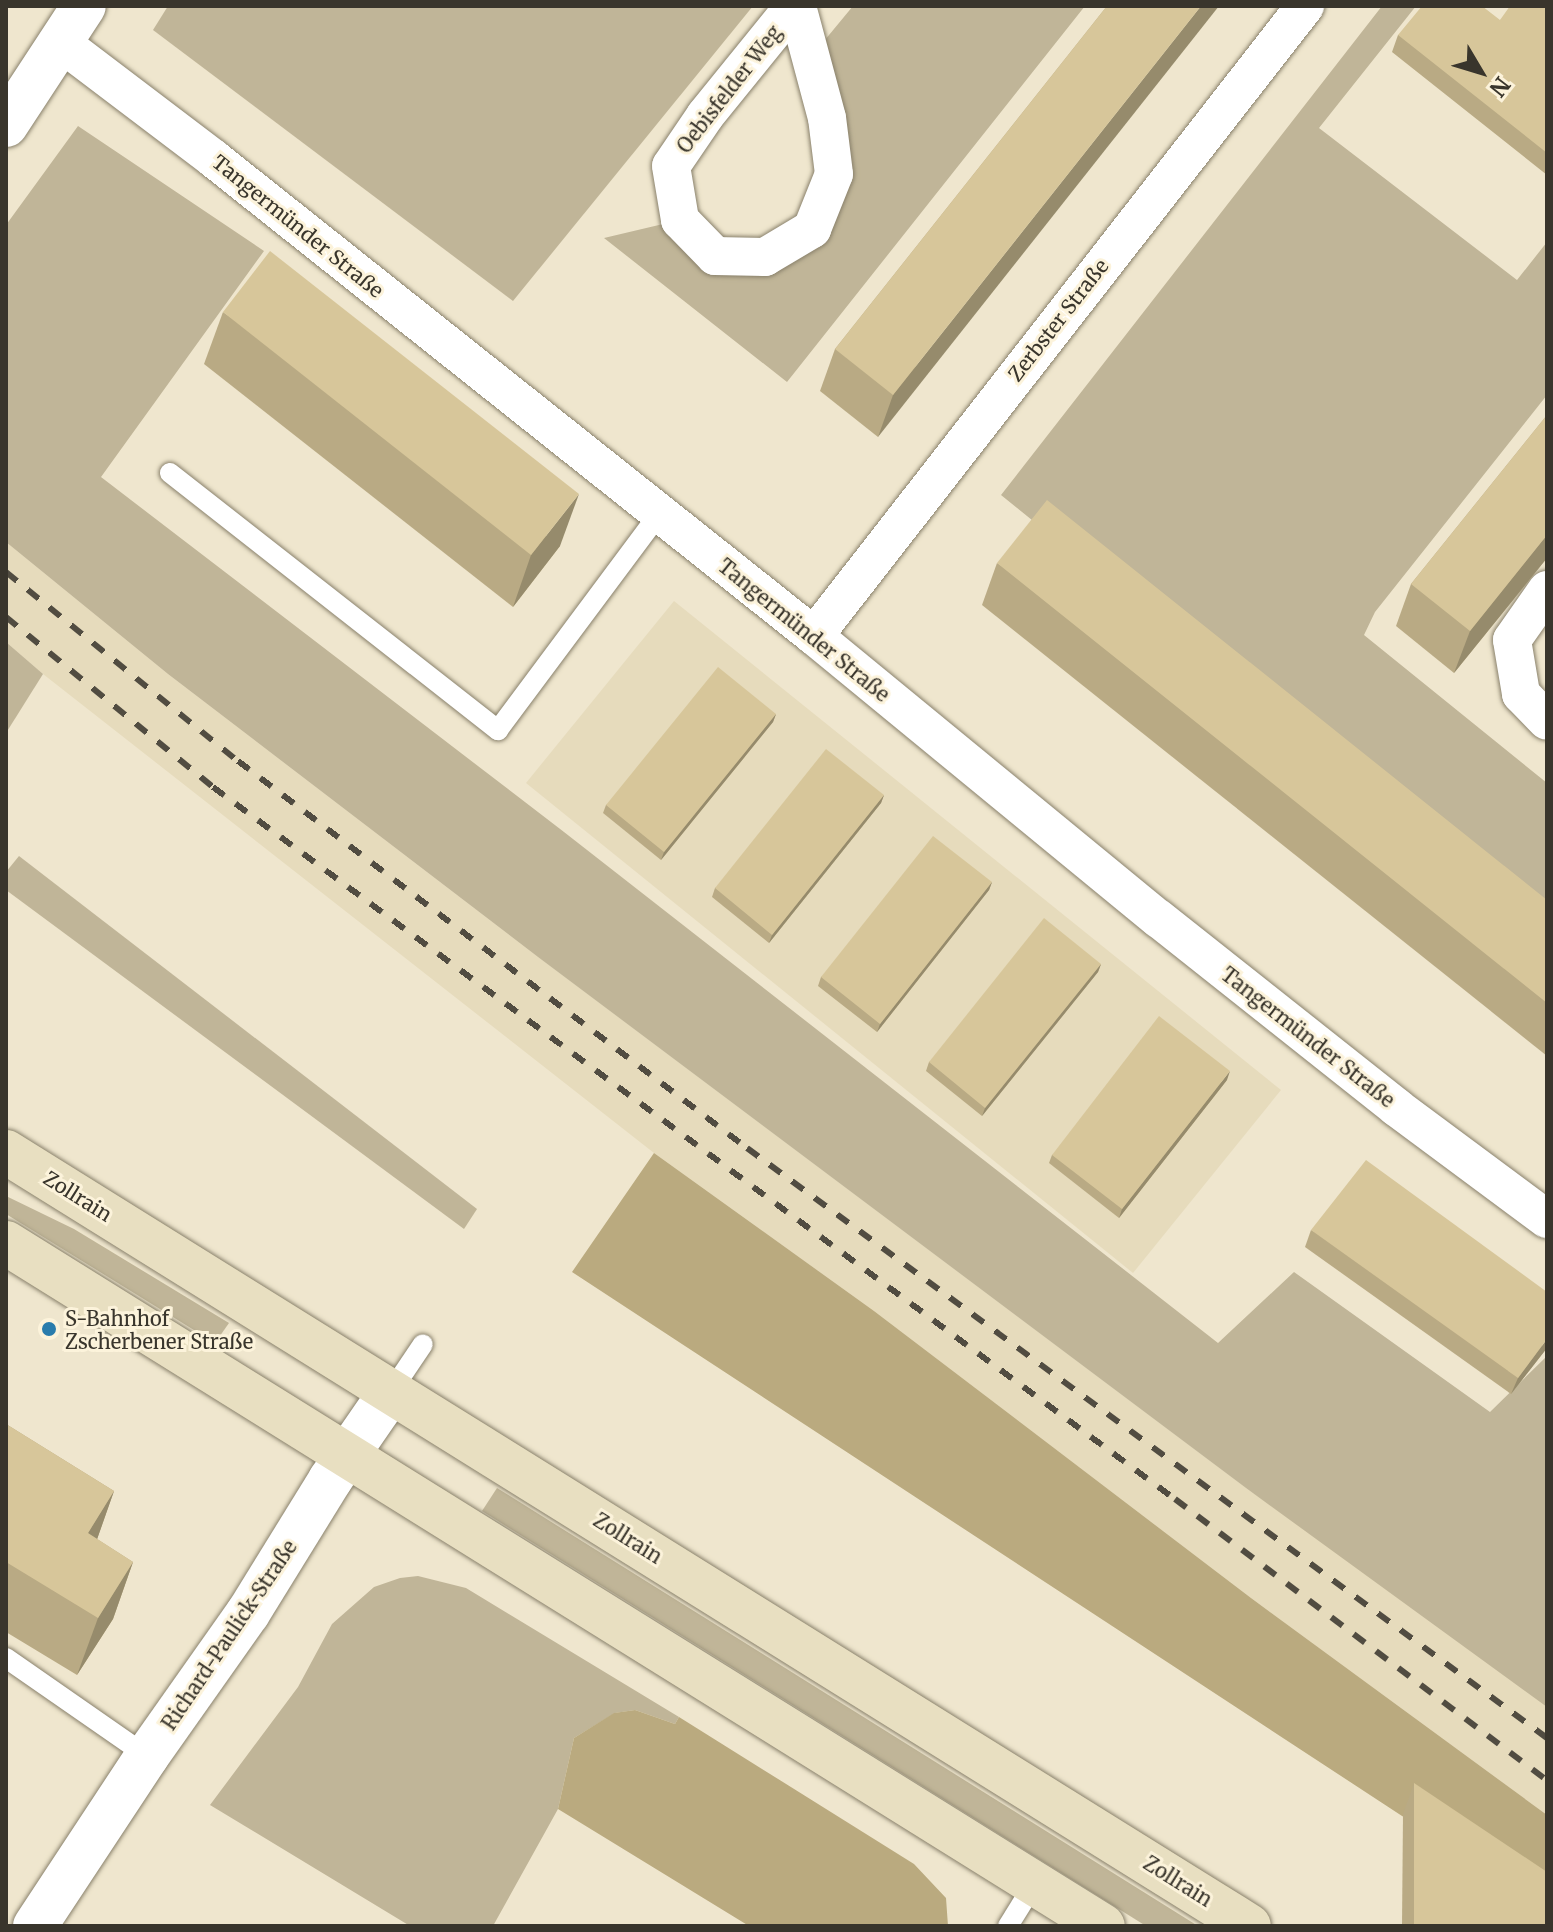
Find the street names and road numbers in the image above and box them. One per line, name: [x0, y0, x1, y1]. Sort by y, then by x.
street label: Oebisfelder Weg: [672, 20, 786, 158]
street label: Tangermünder Straße: [208, 150, 388, 302]
street label: Zerbster Straße: [1003, 254, 1113, 386]
street label: Tangermünder Straße: [714, 554, 894, 706]
street label: Tangermünder Straße: [1217, 962, 1399, 1112]
street label: Zollrain: [39, 1166, 117, 1226]
street label: Zollrain: [589, 1508, 667, 1568]
street label: Richard-Paulick-Straße: [157, 1536, 301, 1734]
street label: Zollrain: [1139, 1851, 1217, 1911]

